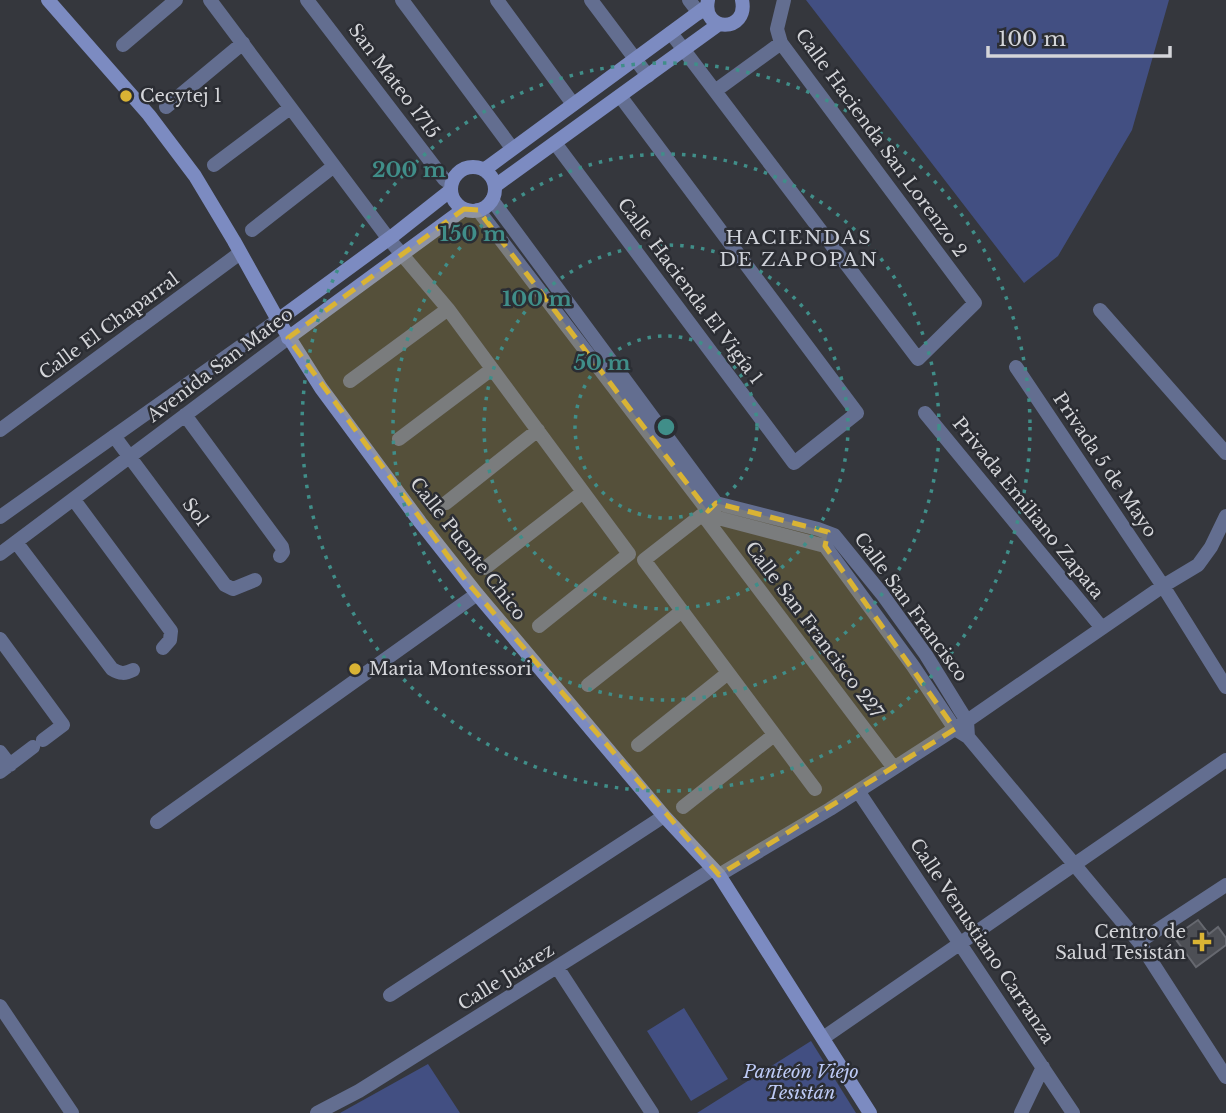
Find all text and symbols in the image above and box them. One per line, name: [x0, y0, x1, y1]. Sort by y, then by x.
scale bar: [988, 14, 1170, 58]
street label: San Mateo 1715: [344, 19, 444, 143]
street label: Calle Hacienda San Lorenzo 2: [791, 24, 971, 262]
text: 100 m: [998, 26, 1066, 52]
place label: Cecytej 1: [140, 85, 222, 107]
marker: Cecytej 1: [118, 88, 134, 104]
text: 200 m: [372, 157, 446, 183]
street label: Calle Hacienda El Vigía 1: [613, 194, 767, 388]
text: 150 m: [440, 221, 506, 247]
district label: HACIENDAS DE ZAPOPAN: [719, 226, 879, 271]
street label: Calle El Chaparral: [35, 268, 183, 384]
text: 100 m: [502, 286, 572, 312]
street label: Avenida San Mateo: [142, 303, 297, 428]
text: 50 m: [573, 350, 631, 376]
street label: Privada 5 de Mayo: [1048, 388, 1162, 542]
street label: Privada Emiliano Zapata: [948, 413, 1108, 603]
centre of rings: [654, 415, 678, 439]
street label: Calle Puente Chico: [405, 473, 531, 625]
street label: Sol: [177, 494, 213, 530]
street label: Calle San Francisco: [849, 528, 973, 686]
street label: Calle San Francisco 227: [740, 537, 888, 723]
place label: Maria Montessori: [369, 658, 532, 680]
marker: Maria Montessori: [347, 661, 363, 677]
street label: Calle Venustiano Carranza: [905, 834, 1059, 1048]
place label: Centro de Salud Tesistán: [1055, 921, 1186, 964]
marker: Centro de Salud Tesistán: [1192, 932, 1212, 952]
street label: Calle Juárez: [454, 939, 558, 1015]
park label: Panteón Viejo Tesistán: [742, 1061, 859, 1104]

